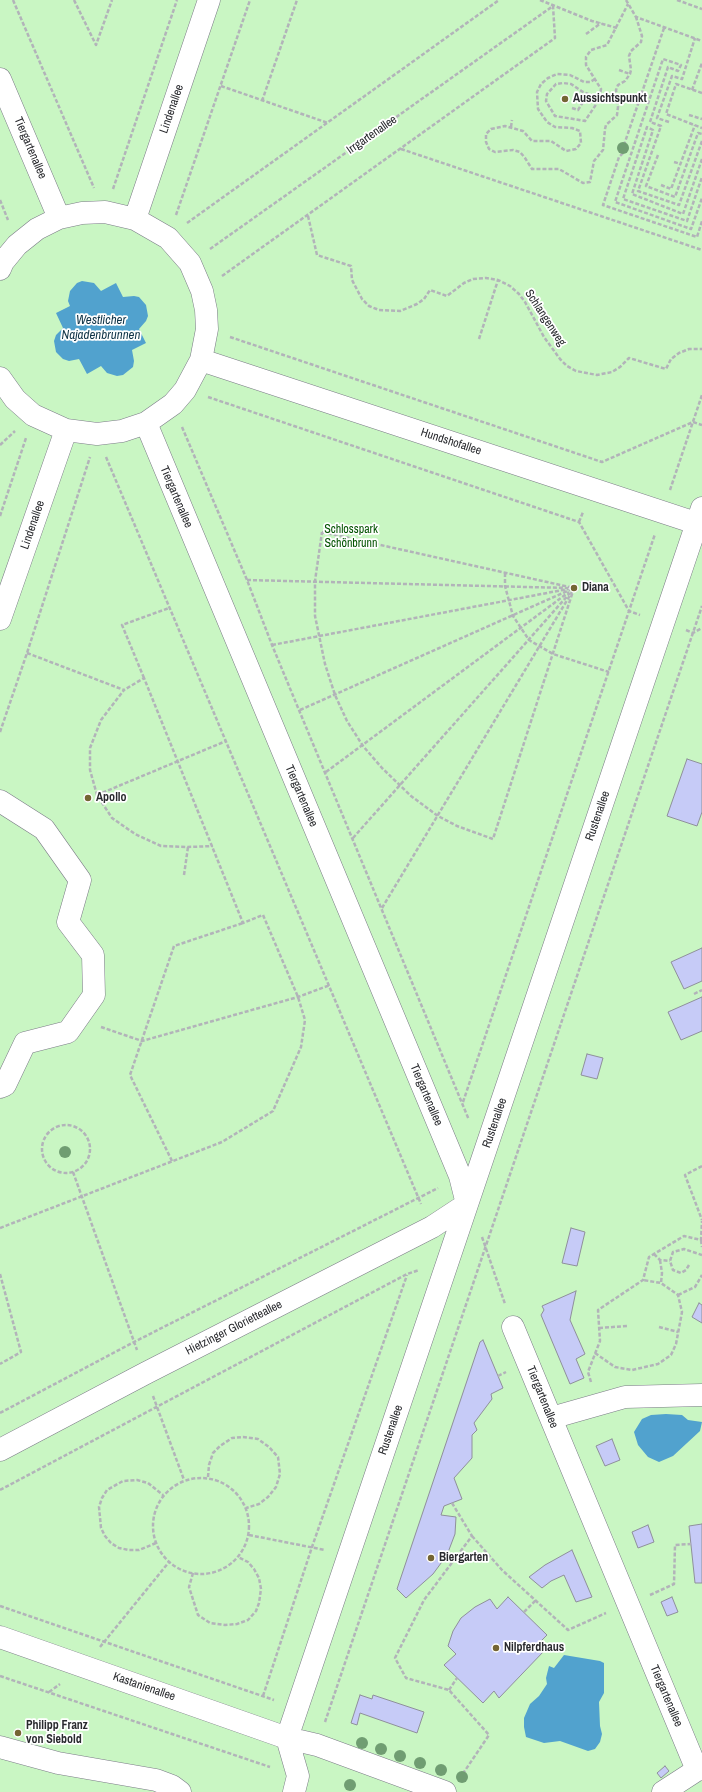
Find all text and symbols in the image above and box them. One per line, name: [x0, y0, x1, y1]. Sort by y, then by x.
street label: Lindenallee: [157, 83, 187, 135]
place label: Aussichtspunkt: [573, 92, 647, 106]
marker: Aussichtspunkt: [560, 94, 570, 104]
street label: Irrgartenallee: [344, 112, 400, 158]
street label: Tiergartenallee: [10, 115, 50, 181]
street label: Schlangenweg: [521, 287, 569, 349]
water label: Westlicher Najadenbrunnen: [62, 313, 140, 344]
street label: Hundshofallee: [419, 425, 483, 459]
street label: Tiergartenallee: [156, 464, 196, 530]
street label: Lindenallee: [18, 499, 48, 551]
park label: Schlosspark Schönbrunn: [324, 523, 378, 551]
place label: Diana: [582, 581, 609, 595]
marker: Diana: [569, 583, 579, 593]
street label: Tiergartenallee: [281, 763, 321, 829]
street label: Rustenallee: [583, 789, 613, 843]
place label: Apollo: [96, 791, 127, 805]
marker: Apollo: [83, 793, 93, 803]
street label: Tiergartenallee: [406, 1062, 446, 1128]
street label: Rustenallee: [480, 1096, 510, 1150]
street label: Hietzinger Glorietteallee: [183, 1297, 285, 1359]
street label: Tiergartenallee: [523, 1364, 561, 1430]
street label: Rustenallee: [376, 1403, 406, 1457]
place label: Biergarten: [439, 1551, 488, 1565]
marker: Biergarten: [426, 1553, 436, 1563]
place label: Nilpferdhaus: [504, 1641, 564, 1655]
marker: Nilpferdhaus: [491, 1643, 501, 1653]
street label: Tiergartenallee: [646, 1663, 686, 1729]
street label: Kastanienallee: [111, 1670, 177, 1704]
place label: Philipp Franz von Siebold: [26, 1719, 88, 1747]
marker: Philipp Franz von Siebold: [13, 1728, 23, 1738]

